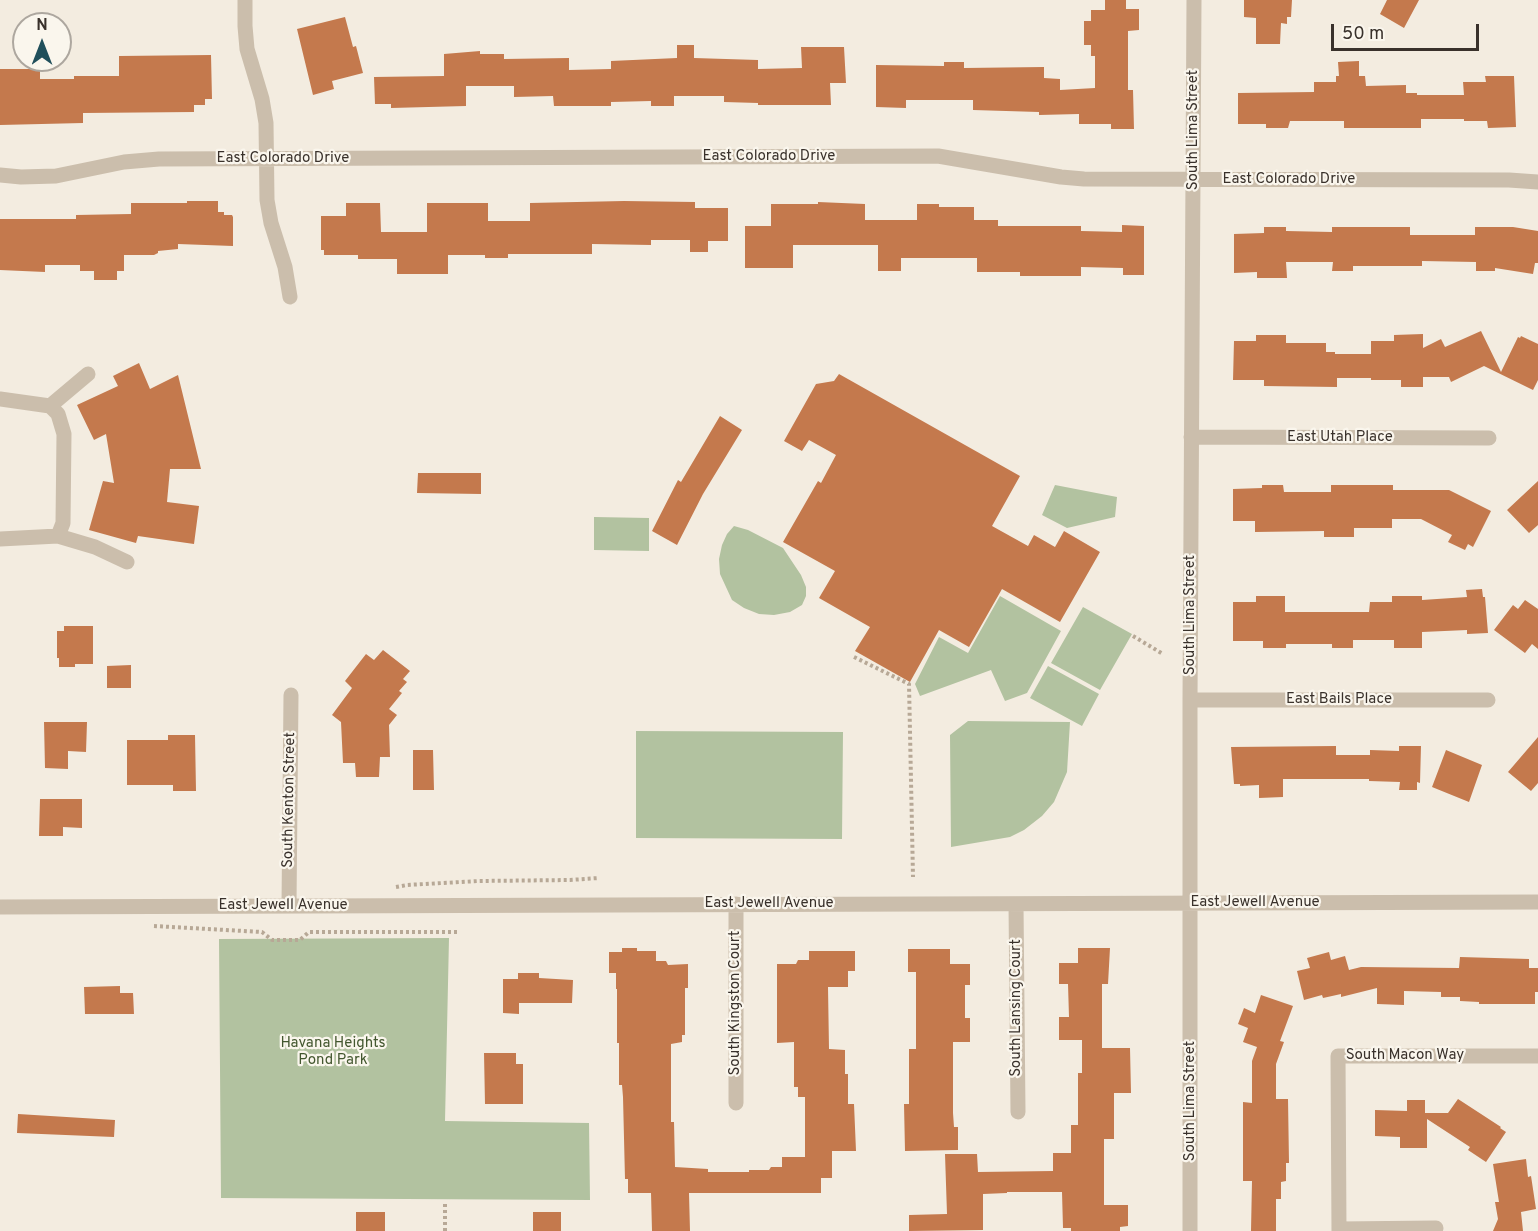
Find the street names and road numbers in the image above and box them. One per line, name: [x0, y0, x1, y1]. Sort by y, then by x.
street label: South Lima Street: [1185, 70, 1203, 190]
street label: East Colorado Drive: [703, 148, 835, 166]
street label: East Colorado Drive: [217, 150, 349, 168]
street label: East Colorado Drive: [1223, 171, 1355, 189]
street label: East Utah Place: [1287, 429, 1393, 447]
street label: South Lima Street: [1182, 555, 1200, 675]
street label: East Bails Place: [1286, 691, 1392, 709]
street label: South Kenton Street: [280, 732, 300, 868]
street label: East Jewell Avenue: [1190, 894, 1320, 912]
street label: East Jewell Avenue: [704, 895, 834, 913]
street label: East Jewell Avenue: [218, 897, 348, 915]
street label: South Kingston Court: [727, 931, 745, 1075]
street label: South Lansing Court: [1008, 939, 1026, 1077]
street label: South Lima Street: [1182, 1041, 1200, 1161]
street label: South Macon Way: [1346, 1047, 1464, 1065]

